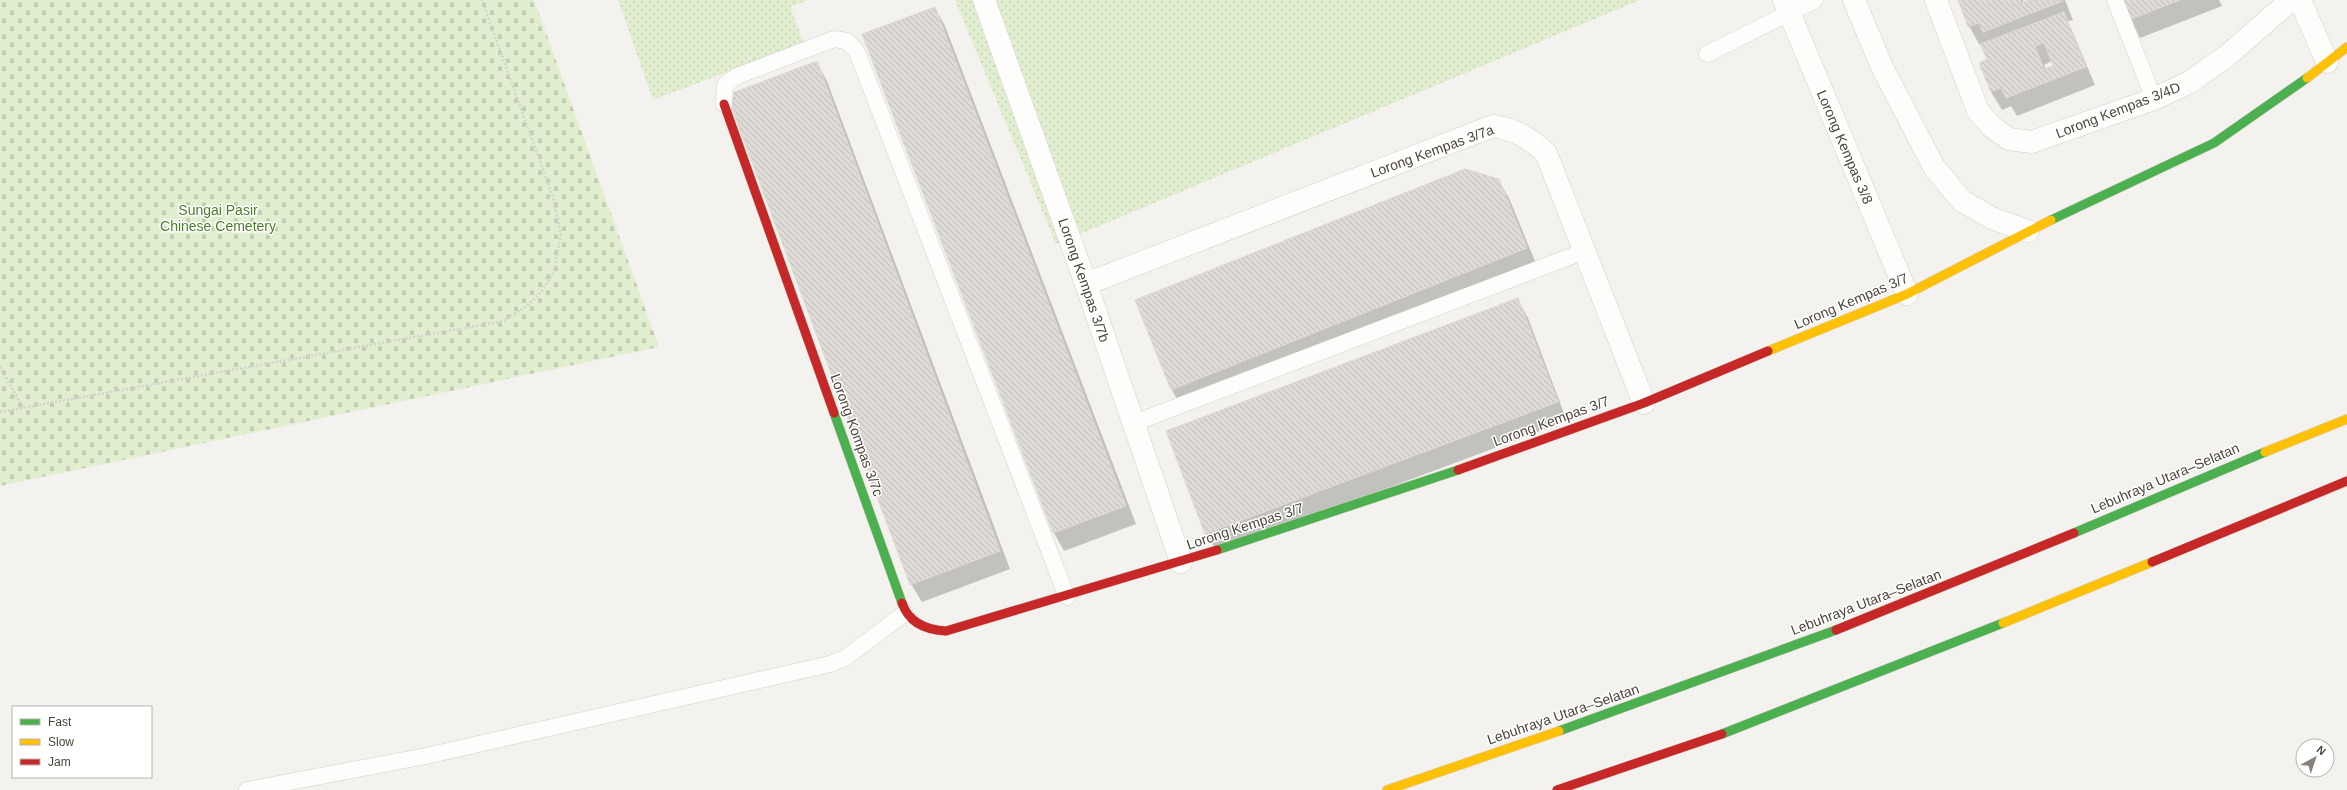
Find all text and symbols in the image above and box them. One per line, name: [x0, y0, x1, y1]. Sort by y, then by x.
street label: Lorong Kempas 3/4D: [2053, 79, 2183, 141]
street label: Lorong Kempas 3/8: [1814, 88, 1876, 207]
street label: Lorong Kempas 3/7a: [1368, 121, 1496, 181]
park label: Sungai Pasir Chinese Cemetery: [160, 202, 276, 234]
street label: Lorong Kempas 3/7b: [1055, 216, 1113, 344]
street label: Lorong Kempas 3/7: [1792, 270, 1911, 332]
street label: Lorong Kompas 3/7c: [827, 372, 887, 498]
street label: Lorong Kempas 3/7: [1491, 393, 1611, 449]
street label: Lebuhraya Utara–Selatan: [2088, 439, 2242, 517]
street label: Lorong Kempas 3/7: [1184, 499, 1306, 552]
street label: Lebuhraya Utara–Selatan: [1789, 566, 1943, 638]
street label: Lebuhraya Utara–Selatan: [1485, 680, 1641, 748]
legend: [12, 706, 152, 778]
text: Fast: [48, 715, 72, 729]
text: Slow: [48, 735, 74, 749]
north arrow: [2295, 738, 2335, 778]
text: N: [2315, 743, 2328, 758]
text: Jam: [48, 755, 71, 769]

